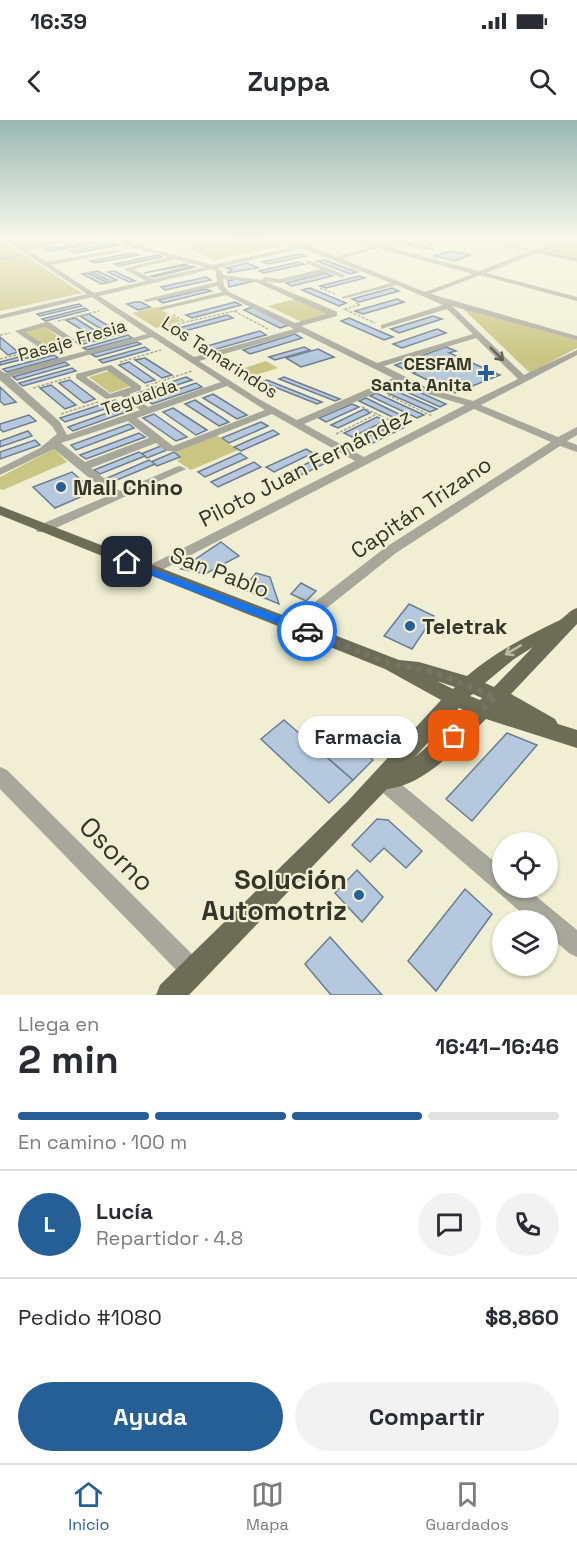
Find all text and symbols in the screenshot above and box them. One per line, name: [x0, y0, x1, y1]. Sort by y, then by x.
text: 16:39: [30, 7, 87, 35]
text: Zuppa: [247, 64, 330, 99]
icon: back: [18, 65, 51, 98]
icon: search: [526, 65, 559, 98]
street label: Los Tamarindos: [157, 311, 283, 403]
street label: Pasaje Fresia: [15, 314, 129, 366]
one-way arrow: [490, 347, 505, 361]
place label: CESFAM Santa Anita: [371, 352, 473, 396]
marker: CESFAM Santa Anita: [477, 364, 495, 382]
street label: Tegualda: [98, 373, 180, 421]
street label: Piloto Juan Fernández: [194, 401, 416, 533]
street label: Capitán Trizano: [345, 450, 497, 564]
place label: Mall Chino: [73, 473, 183, 501]
marker: Mall Chino: [54, 480, 68, 494]
pin: [101, 536, 152, 587]
street label: San Pablo: [166, 540, 274, 604]
icon: home: [110, 545, 143, 578]
courier: [277, 601, 337, 661]
place label: Teletrak: [422, 612, 508, 640]
icon: car: [291, 615, 324, 648]
marker: Teletrak: [403, 619, 417, 633]
one-way arrow: [505, 644, 522, 656]
pin: [428, 710, 479, 761]
callout: Farmacia: [298, 715, 418, 757]
icon: bag: [437, 719, 470, 752]
text: Farmacia: [314, 724, 402, 750]
street label: Osorno: [72, 809, 162, 899]
map controls: [492, 832, 558, 976]
button: locate: [492, 832, 558, 898]
place label: Solución Automotriz: [202, 862, 347, 928]
marker: Solución Automotriz: [352, 888, 366, 902]
button: layers: [492, 910, 558, 976]
text: Llega en: [18, 1011, 99, 1037]
text: 16:41–16:46: [435, 1032, 559, 1060]
text: 2 min: [18, 1035, 119, 1084]
text: En camino · 100 m: [18, 1129, 187, 1155]
button: chat: [418, 1193, 481, 1256]
button: phone: [496, 1193, 559, 1256]
text: Lucía: [96, 1197, 153, 1225]
text: L: [44, 1210, 55, 1238]
text: Repartidor · 4.8: [96, 1225, 243, 1251]
text: Pedido #1080: [18, 1303, 162, 1331]
text: $8,860: [485, 1303, 559, 1331]
button: Ayuda: [18, 1382, 283, 1451]
button: Compartir: [295, 1382, 559, 1451]
tab: Inicio: [68, 1478, 109, 1535]
tab: Mapa: [246, 1478, 289, 1535]
tab: Guardados: [425, 1478, 509, 1535]

